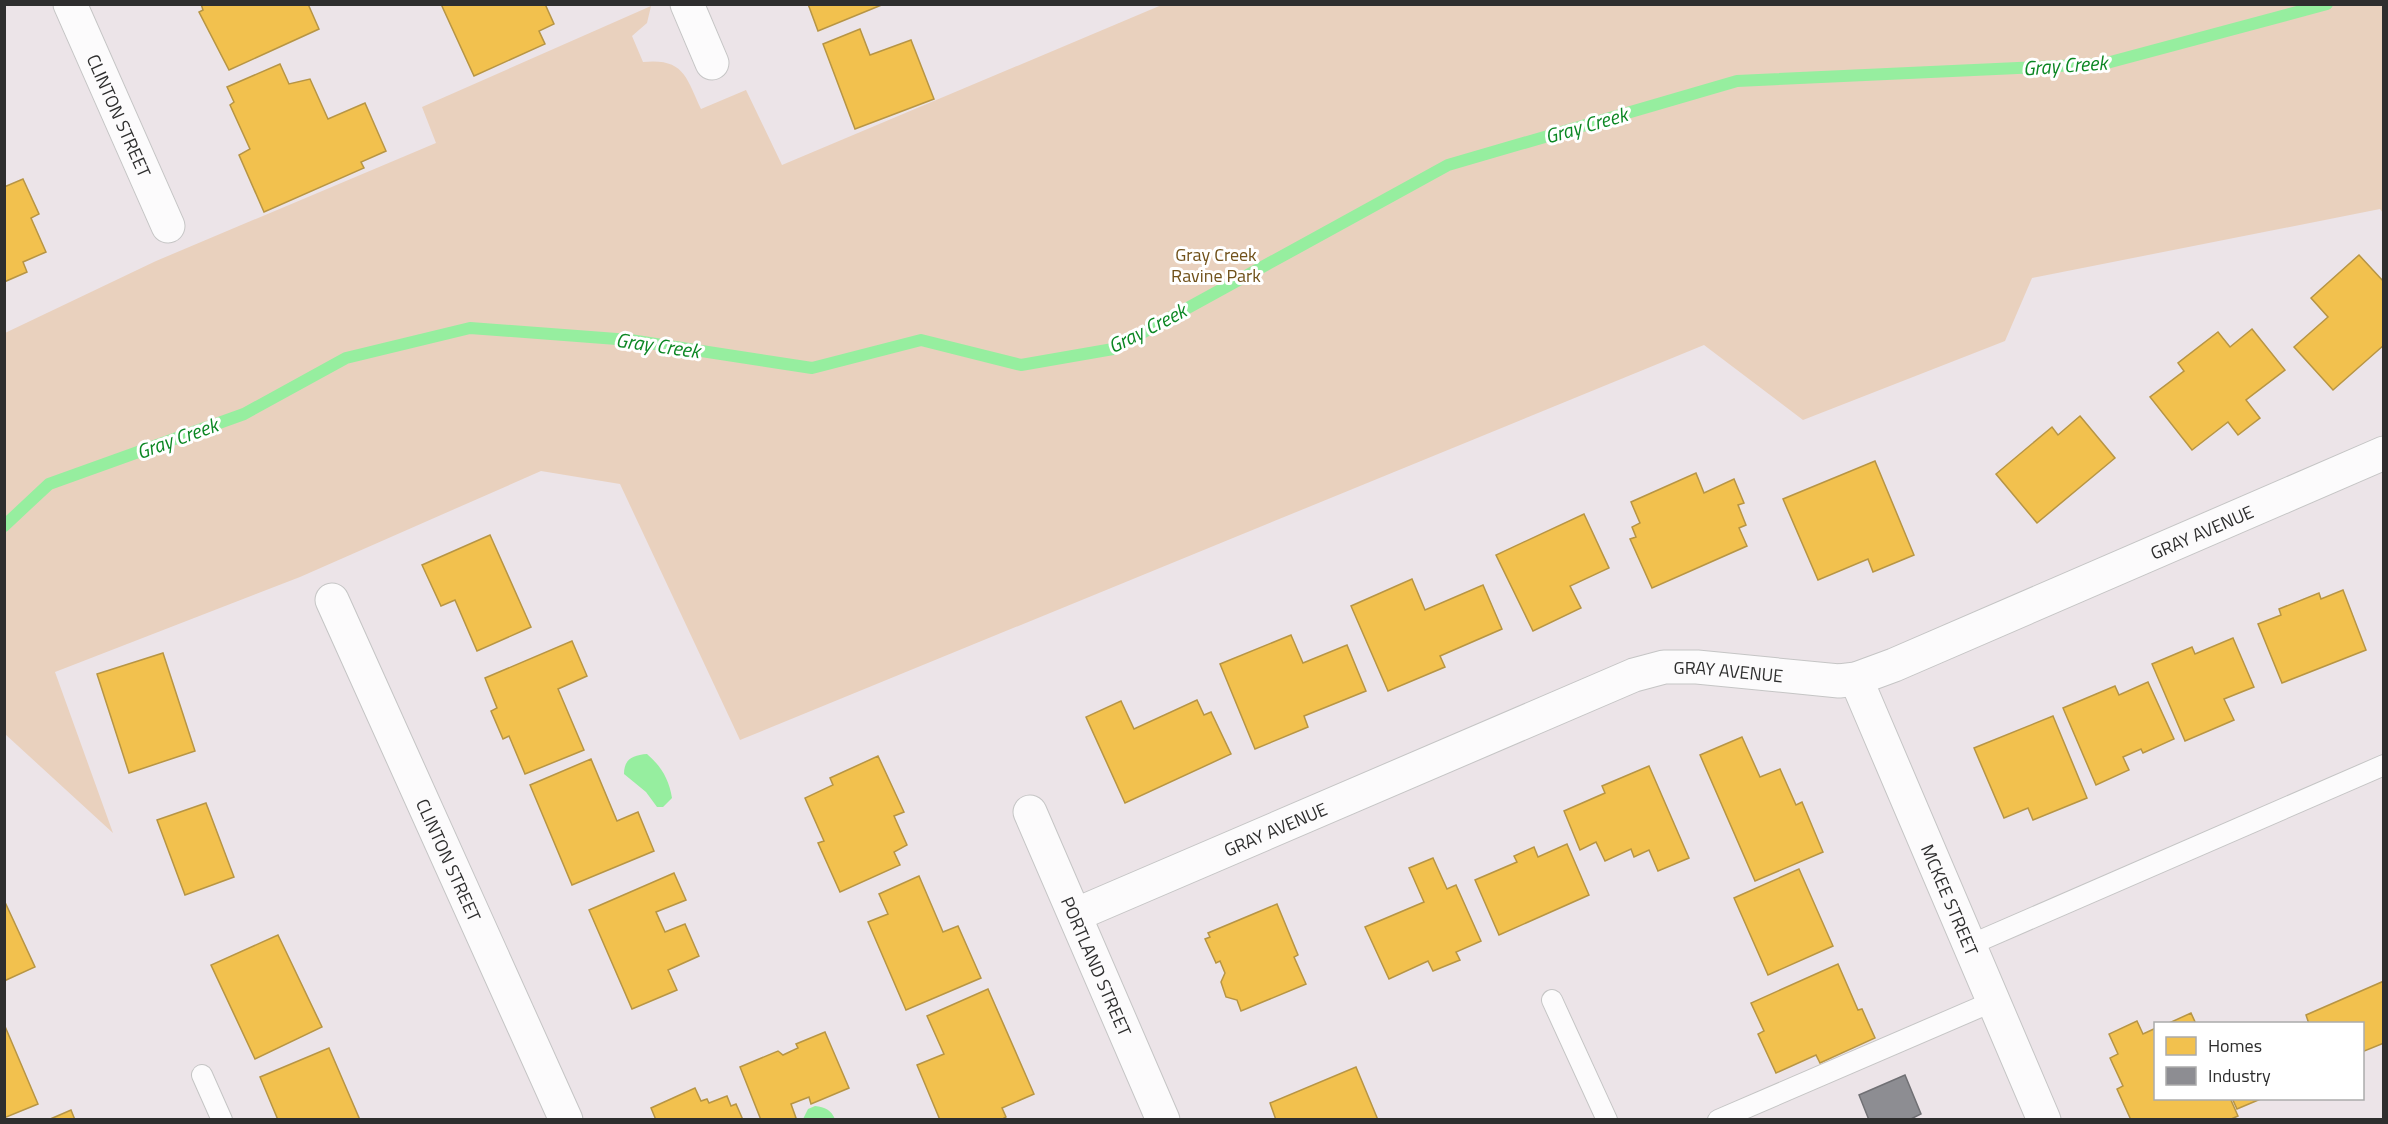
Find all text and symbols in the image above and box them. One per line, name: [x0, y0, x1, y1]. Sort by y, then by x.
water label: Gray Creek: [2022, 46, 2110, 83]
street label: CLINTON STREET: [80, 50, 158, 182]
water label: Gray Creek: [1541, 98, 1633, 152]
park label: Gray Creek Ravine Park: [1171, 241, 1261, 289]
water label: Gray Creek: [1102, 294, 1194, 361]
water label: Gray Creek: [614, 324, 704, 367]
water label: Gray Creek: [132, 408, 224, 467]
street label: GRAY AVENUE: [2146, 498, 2258, 566]
street label: GRAY AVENUE: [1674, 653, 1785, 689]
street label: CLINTON STREET: [410, 794, 489, 926]
street label: GRAY AVENUE: [1219, 795, 1331, 863]
street label: MCKEE STREET: [1914, 840, 1986, 960]
street label: PORTLAND STREET: [1055, 892, 1139, 1041]
legend: [2154, 1022, 2364, 1100]
text: Homes: [2208, 1032, 2262, 1059]
text: Industry: [2208, 1062, 2271, 1089]

